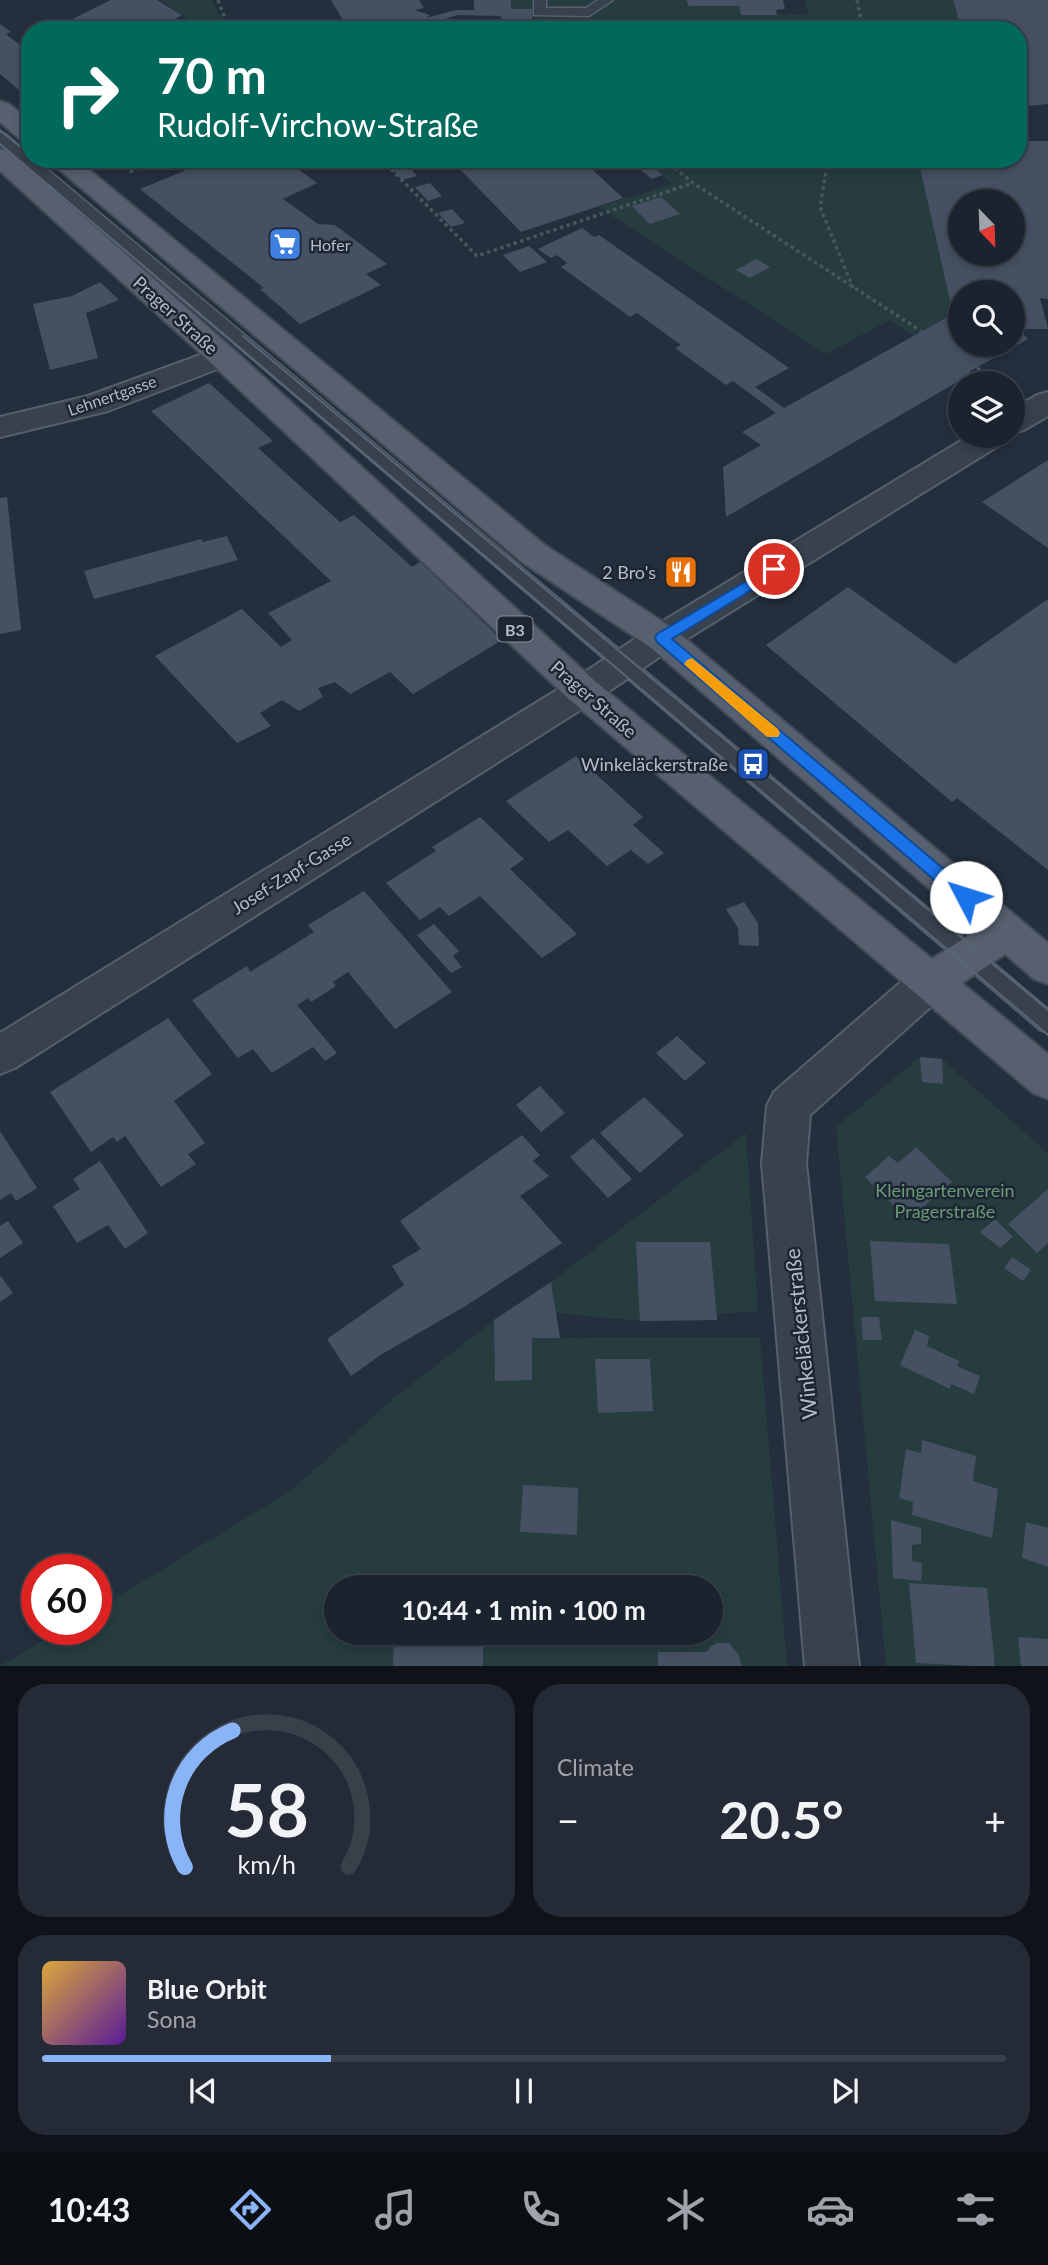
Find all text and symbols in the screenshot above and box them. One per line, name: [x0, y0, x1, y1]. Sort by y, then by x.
text: 70 m: [157, 46, 267, 104]
icon: right: [42, 49, 133, 140]
text: Rudolf-Virchow-Straße: [157, 105, 479, 144]
north arrow: [948, 189, 1026, 266]
map controls: [948, 189, 1025, 448]
supermarket icon: Hofer: [266, 225, 304, 263]
place label: Hofer: [310, 235, 351, 254]
street label: Prager Straße: [129, 271, 223, 359]
button: search: [948, 280, 1025, 357]
street label: Lehnertgasse: [65, 371, 159, 419]
button: layers: [948, 371, 1025, 448]
pin: [744, 539, 804, 599]
icon: arrive: [755, 550, 793, 588]
restaurant icon: 2 Bro's: [662, 553, 700, 591]
place label: 2 Bro's: [602, 561, 656, 583]
road number: B3: [498, 616, 532, 642]
street label: Prager Straße: [547, 656, 641, 742]
bus stop icon: Winkeläckerstraße: [734, 745, 772, 783]
place label: Winkeläckerstraße: [581, 753, 728, 775]
street label: Josef-Zapf-Gasse: [227, 827, 355, 919]
position arrow: [929, 860, 1003, 934]
park label: Kleingartenverein Pragerstraße: [875, 1179, 1015, 1222]
street label: Winkeläckerstraße: [779, 1247, 821, 1421]
speed limit sign: 60: [21, 1554, 112, 1645]
text: 10:44 · 1 min · 100 m: [401, 1594, 646, 1626]
text: Climate: [557, 1753, 634, 1781]
text: 58: [224, 1765, 309, 1853]
text: 20.5°: [719, 1788, 844, 1850]
text: −: [557, 1797, 579, 1843]
text: +: [984, 1797, 1006, 1843]
text: km/h: [237, 1848, 296, 1878]
text: Blue Orbit: [147, 1973, 267, 2005]
text: Sona: [147, 2005, 197, 2033]
icon: previous: [184, 2072, 222, 2110]
icon: pause: [505, 2072, 543, 2110]
icon: next: [826, 2072, 864, 2110]
icon: directions: [226, 2185, 275, 2234]
icon: music: [371, 2185, 420, 2234]
icon: phone: [516, 2185, 565, 2234]
icon: climate: [661, 2185, 710, 2234]
icon: car: [806, 2185, 855, 2234]
icon: filters: [951, 2185, 1000, 2234]
text: 10:43: [48, 2190, 130, 2229]

